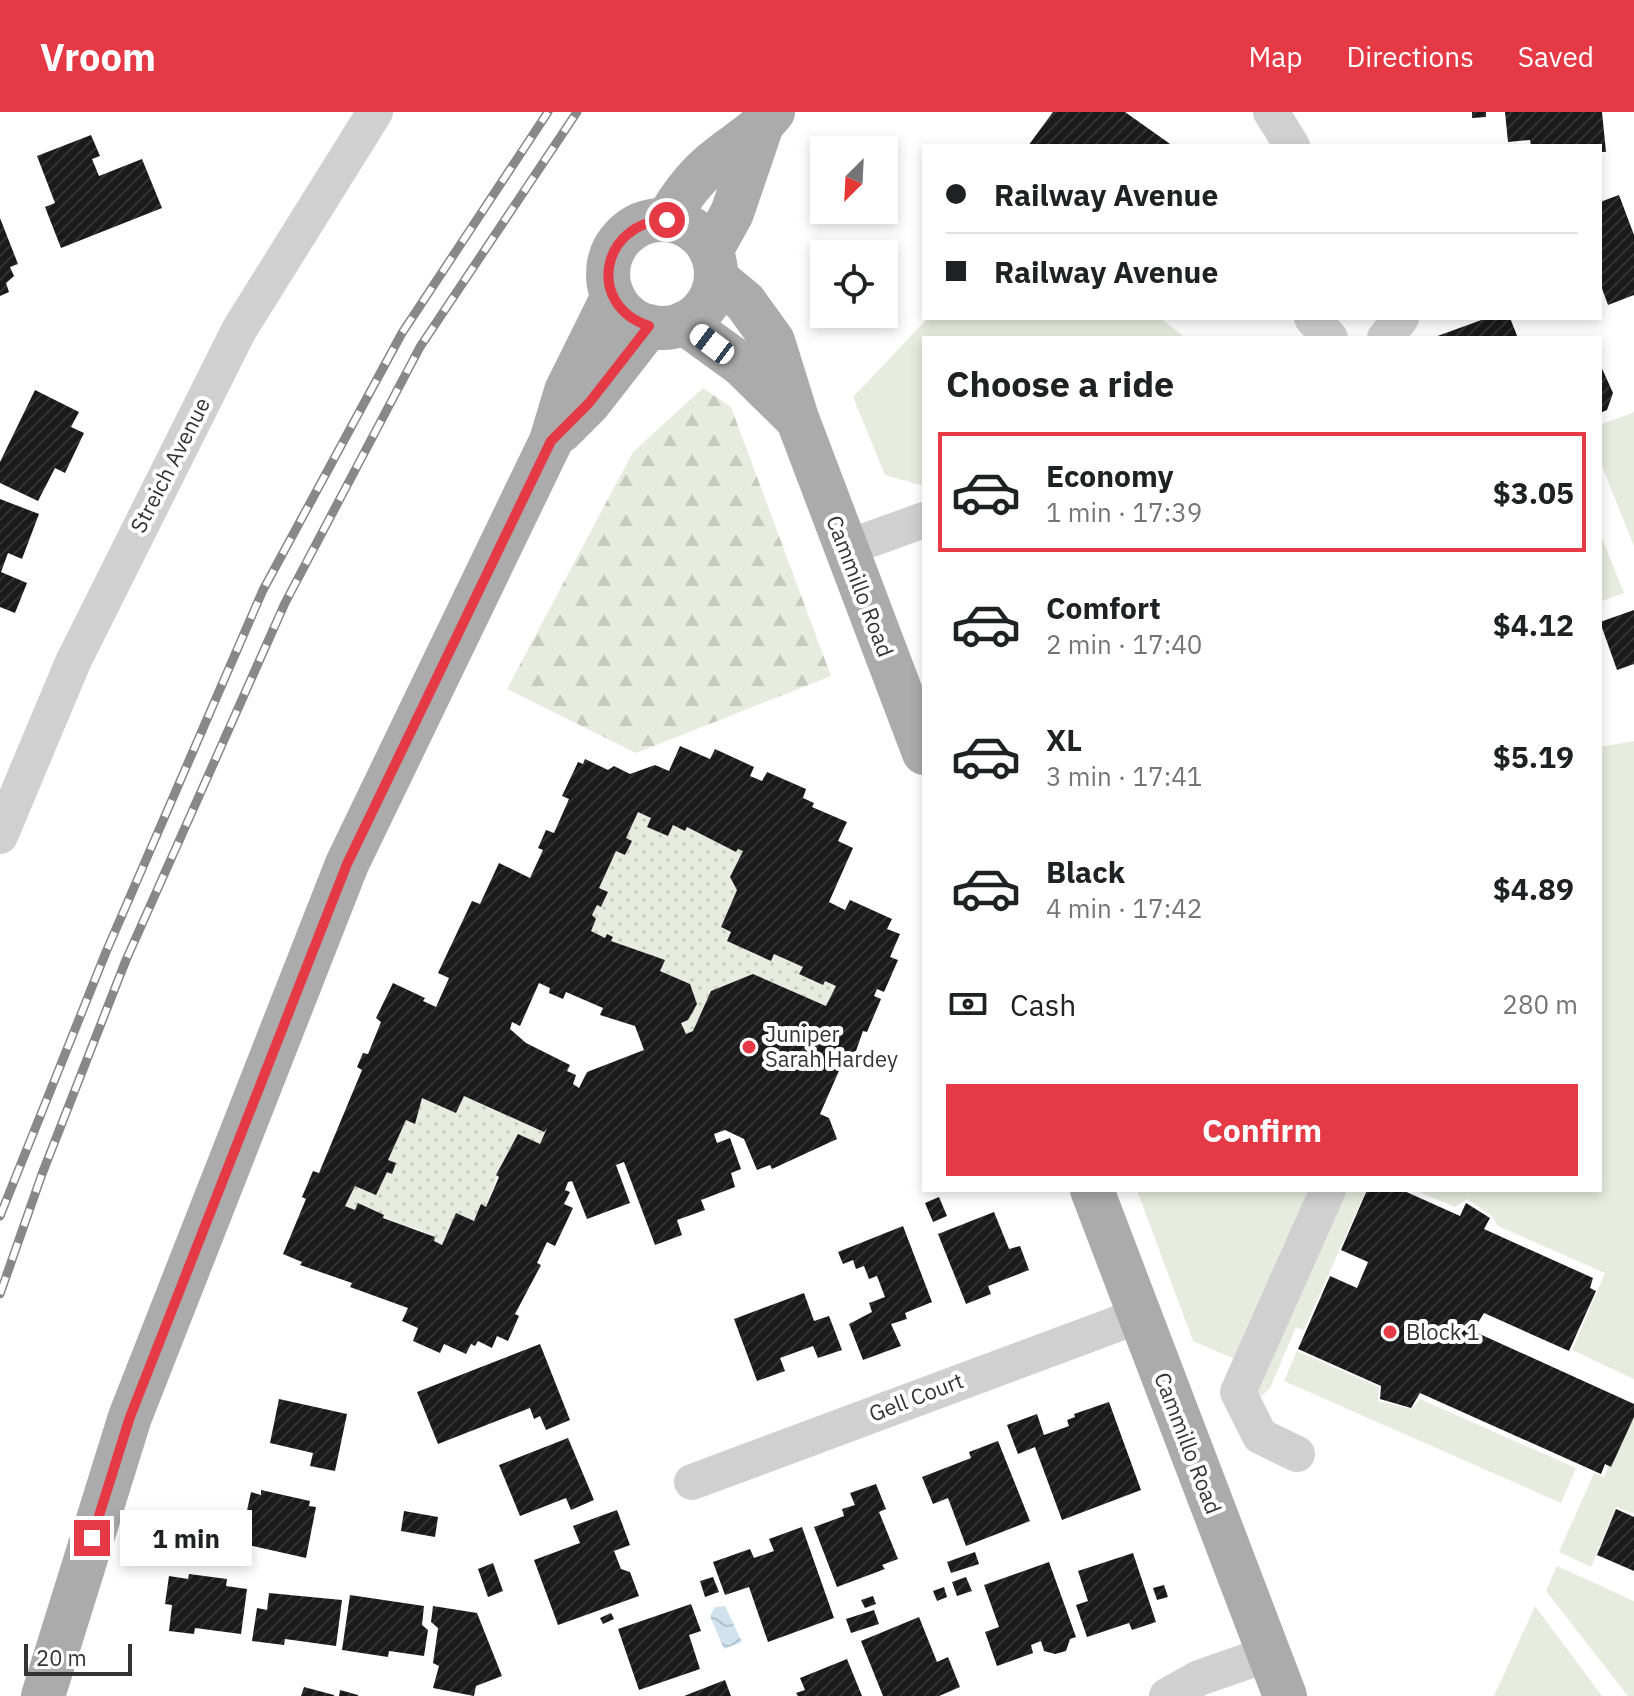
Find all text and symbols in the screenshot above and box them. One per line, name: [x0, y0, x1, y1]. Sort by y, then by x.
text: Vroom: [40, 32, 156, 81]
text: Map: [1248, 38, 1302, 75]
text: Directions: [1346, 38, 1474, 75]
text: Saved: [1518, 38, 1594, 75]
north arrow: [810, 136, 898, 224]
map controls: [810, 136, 898, 328]
text: Railway Avenue: [994, 175, 1218, 214]
route start: [649, 202, 685, 238]
button: locate: [810, 240, 898, 328]
text: Railway Avenue: [994, 252, 1218, 291]
car: [686, 320, 738, 368]
text: Choose a ride: [946, 360, 1174, 407]
street label: Streich Avenue: [123, 392, 216, 537]
icon: car: [950, 456, 1022, 528]
text: Economy: [1046, 456, 1174, 495]
text: $3.05: [1493, 473, 1574, 512]
text: 1 min · 17:39: [1046, 495, 1202, 529]
street label: Cammillo Road: [820, 511, 901, 661]
icon: car: [950, 588, 1022, 660]
text: Comfort: [1046, 588, 1161, 627]
text: $4.12: [1493, 605, 1574, 644]
text: 2 min · 17:40: [1046, 627, 1202, 661]
icon: car: [950, 720, 1022, 792]
text: XL: [1046, 720, 1082, 759]
text: $5.19: [1493, 737, 1574, 776]
text: 3 min · 17:41: [1046, 759, 1202, 793]
icon: car: [950, 852, 1022, 924]
text: Black: [1046, 852, 1125, 891]
text: $4.89: [1493, 869, 1574, 908]
text: 4 min · 17:42: [1046, 891, 1202, 925]
icon: cash: [946, 982, 990, 1026]
text: Cash: [1010, 985, 1076, 1024]
text: 280 m: [1502, 987, 1578, 1021]
place label: Juniper Sarah Hardey: [765, 1019, 898, 1073]
marker: Juniper Sarah Hardey: [740, 1038, 758, 1056]
button: Confirm: [946, 1084, 1578, 1176]
place label: Block 1: [1406, 1317, 1480, 1346]
marker: Block 1: [1381, 1323, 1399, 1341]
street label: Gell Court: [865, 1365, 967, 1428]
street label: Cammillo Road: [1148, 1368, 1229, 1518]
callout: 1 min: [120, 1510, 252, 1566]
route end: [74, 1520, 110, 1556]
text: 1 min: [152, 1521, 220, 1555]
scale bar: [24, 1640, 132, 1676]
text: 20 m: [36, 1643, 87, 1672]

